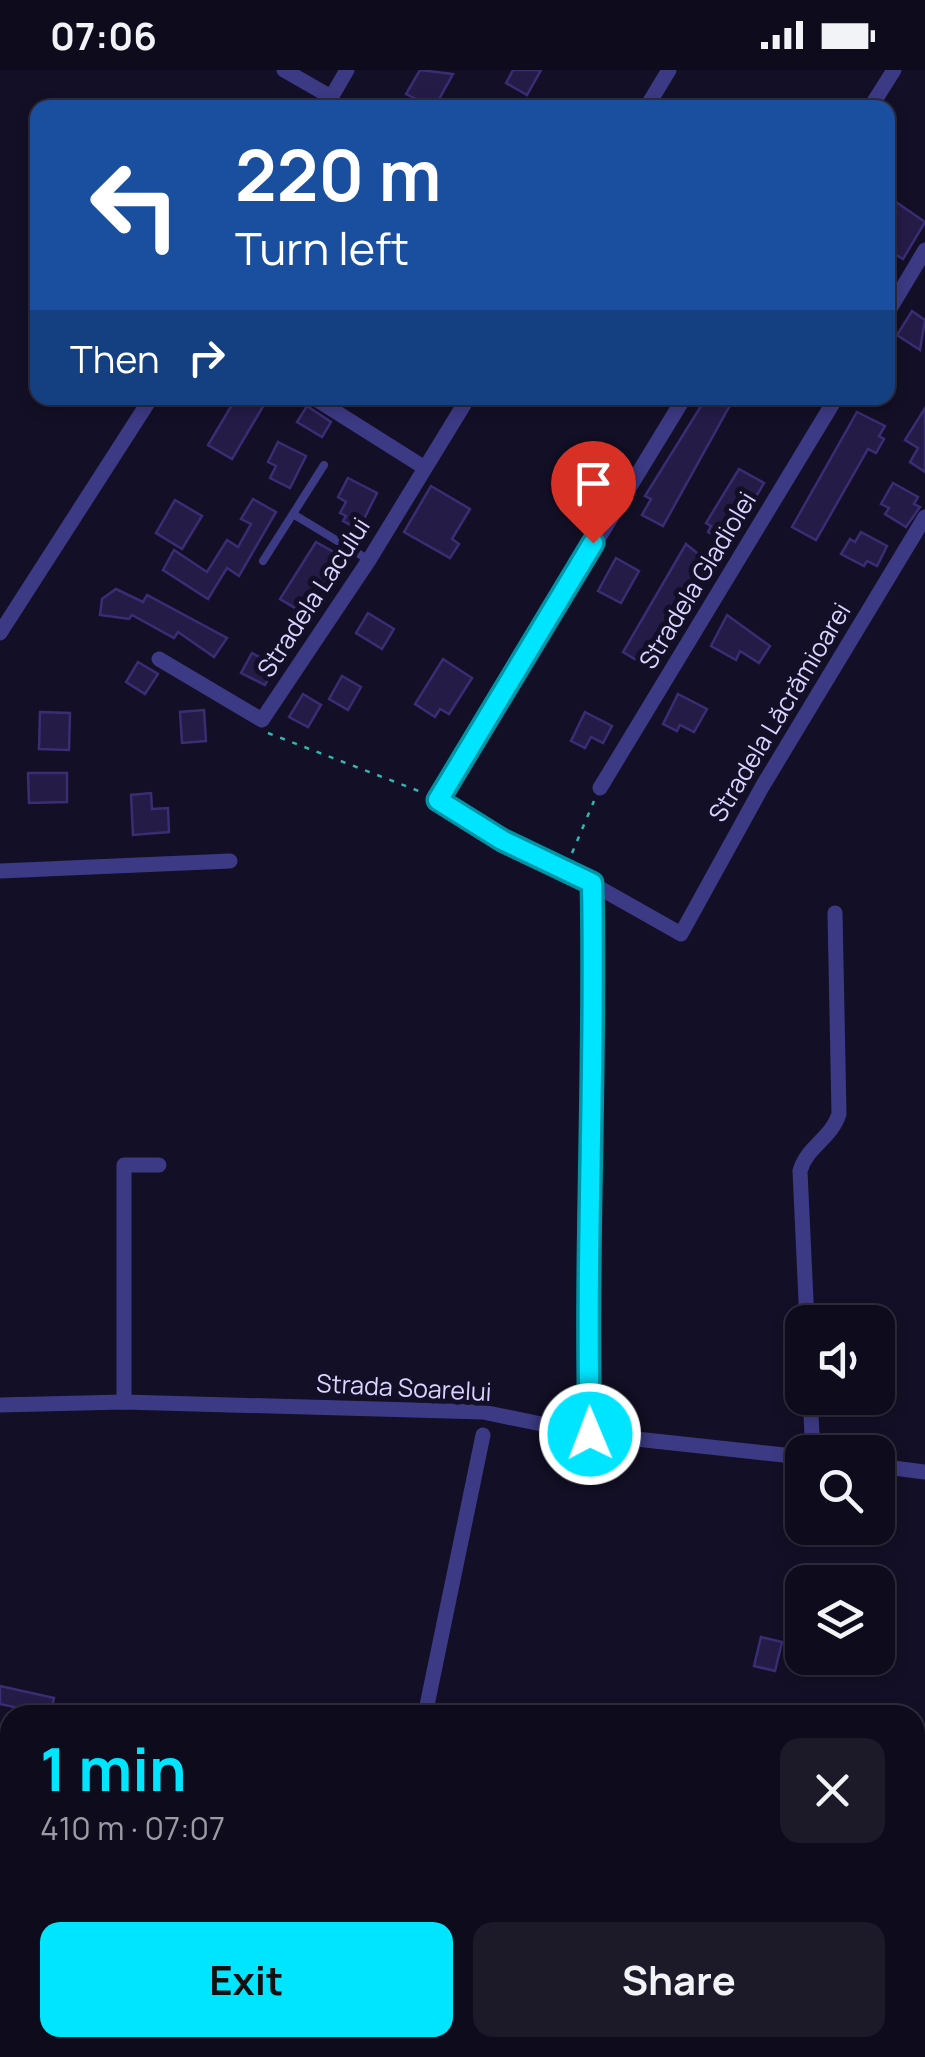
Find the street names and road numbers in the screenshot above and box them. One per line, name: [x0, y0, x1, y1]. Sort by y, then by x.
street label: Stradela Gladiolei: [630, 485, 764, 675]
street label: Stradela Lacului: [248, 510, 378, 684]
street label: Stradela Lăcrămioarei: [700, 596, 858, 828]
street label: Strada Soarelui: [315, 1365, 493, 1409]

